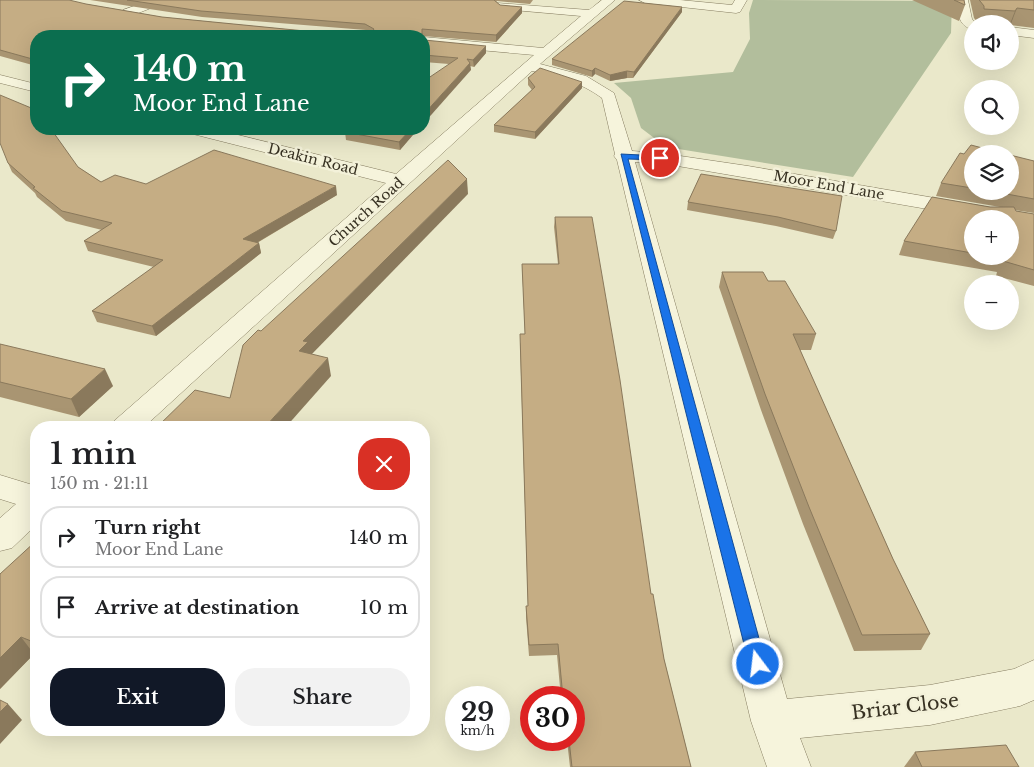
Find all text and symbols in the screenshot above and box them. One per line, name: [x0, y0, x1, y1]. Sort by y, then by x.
map controls: [964, 15, 1019, 330]
button: sound: [964, 15, 1019, 70]
text: 140 m: [133, 47, 246, 90]
icon: right: [50, 50, 115, 115]
button: search: [964, 80, 1019, 135]
text: Moor End Lane: [133, 90, 310, 117]
pin: [639, 137, 681, 179]
street label: Deakin Road: [266, 139, 361, 179]
icon: arrive: [646, 144, 674, 172]
button: layers: [964, 145, 1019, 200]
street label: Moor End Lane: [772, 166, 886, 204]
street label: Church Road: [325, 173, 408, 251]
button: +: [964, 210, 1019, 265]
button: −: [964, 275, 1019, 330]
text: 1 min: [50, 435, 136, 472]
button: close: [358, 438, 410, 490]
text: 150 m · 21:11: [50, 473, 149, 493]
text: Turn right: [95, 516, 201, 539]
icon: right: [52, 523, 80, 551]
text: 140 m: [349, 526, 408, 549]
text: Moor End Lane: [95, 539, 223, 559]
icon: arrive: [52, 593, 80, 621]
text: Arrive at destination: [95, 596, 299, 619]
text: 10 m: [360, 596, 408, 619]
position arrow: [731, 637, 783, 689]
button: Exit: [50, 668, 225, 726]
button: Share: [235, 668, 410, 726]
speed limit sign: 30: [520, 686, 585, 751]
street label: Briar Close: [850, 689, 960, 724]
text: 29: [461, 697, 494, 728]
text: km/h: [460, 723, 495, 738]

